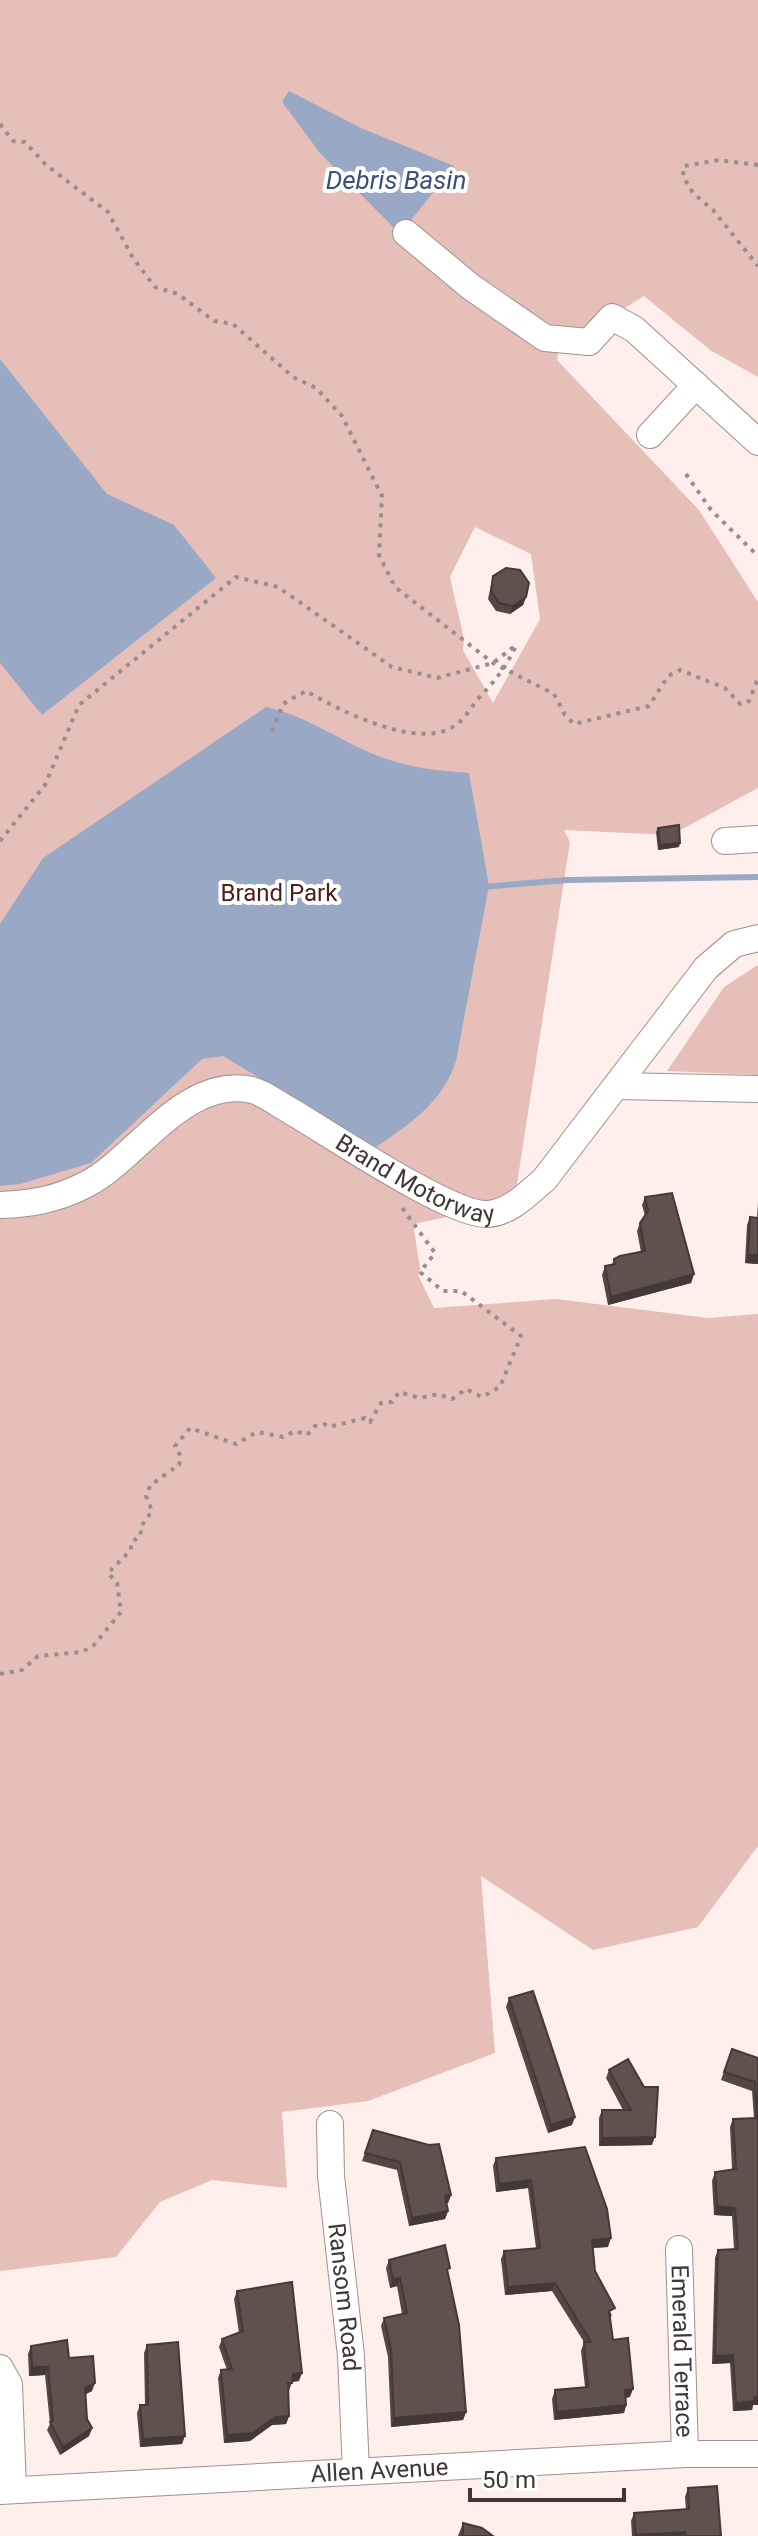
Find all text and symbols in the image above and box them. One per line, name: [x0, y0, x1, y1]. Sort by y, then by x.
water label: Debris Basin: [326, 165, 466, 195]
park label: Brand Park: [221, 879, 338, 907]
street label: Brand Motorway: [330, 1128, 496, 1228]
street label: Ransom Road: [322, 2222, 366, 2372]
street label: Emerald Terrace: [665, 2264, 699, 2438]
scale bar: [470, 2452, 624, 2502]
street label: Allen Avenue: [310, 2453, 449, 2488]
text: 50 m: [482, 2466, 536, 2494]

